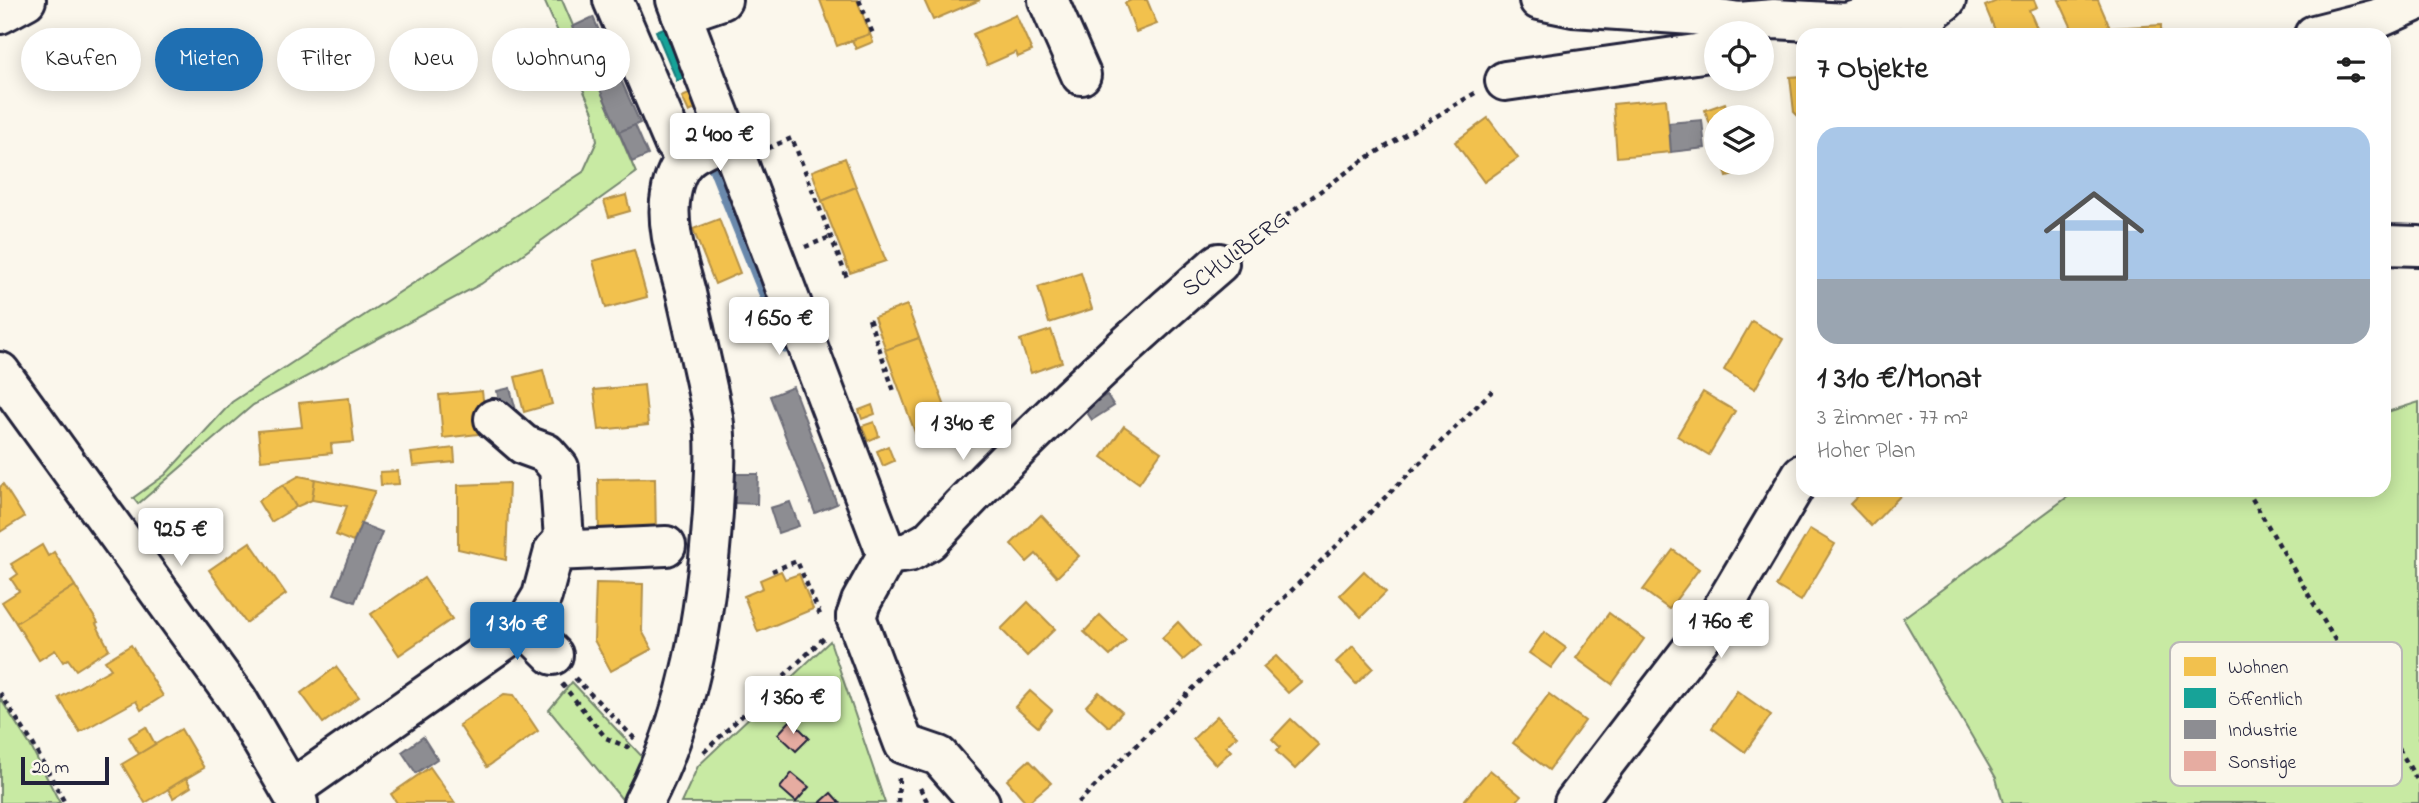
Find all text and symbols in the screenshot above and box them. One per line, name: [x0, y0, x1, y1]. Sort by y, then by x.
map controls: [1704, 21, 1774, 175]
button: locate: [1704, 21, 1774, 91]
chip: Kaufen: [21, 28, 141, 91]
chip: Mieten: [155, 28, 263, 91]
chip: Filter: [277, 28, 375, 91]
chip: Neu: [389, 28, 478, 91]
chip: Wohnung: [492, 28, 630, 91]
text: 7 Objekte: [1817, 48, 1928, 92]
icon: filters: [2332, 51, 2370, 89]
button: layers: [1704, 105, 1774, 175]
pin: 2 400 €: [655, 114, 785, 173]
text: 2 400 €: [686, 119, 754, 152]
icon: home: [2031, 173, 2157, 299]
street label: SCHULBERG: [1175, 203, 1297, 307]
pin: 1 650 €: [714, 298, 844, 357]
text: 1 650 €: [745, 303, 813, 336]
text: 1 310 €/Monat: [1817, 358, 1982, 402]
pin: 1 340 €: [898, 402, 1028, 462]
text: 3 Zimmer · 77 m²: [1817, 402, 1968, 435]
text: 1 340 €: [931, 408, 995, 441]
text: Hoher Plan: [1817, 435, 1915, 468]
pin: 925 €: [132, 508, 230, 568]
text: 925 €: [154, 514, 208, 547]
pin: 1 760 €: [1656, 600, 1786, 660]
pin: 1 310 €: [452, 602, 582, 662]
text: 1 760 €: [1689, 606, 1753, 639]
text: 1 310 €: [486, 608, 548, 641]
legend: [2170, 642, 2402, 786]
text: Wohnen: [2228, 655, 2288, 682]
pin: 1 360 €: [728, 676, 858, 736]
text: 1 360 €: [761, 682, 825, 715]
text: Öffentlich: [2228, 687, 2302, 714]
text: Industrie: [2228, 718, 2298, 745]
text: Sonstige: [2228, 750, 2296, 779]
scale bar: [21, 754, 108, 786]
text: 20 m: [32, 755, 69, 782]

